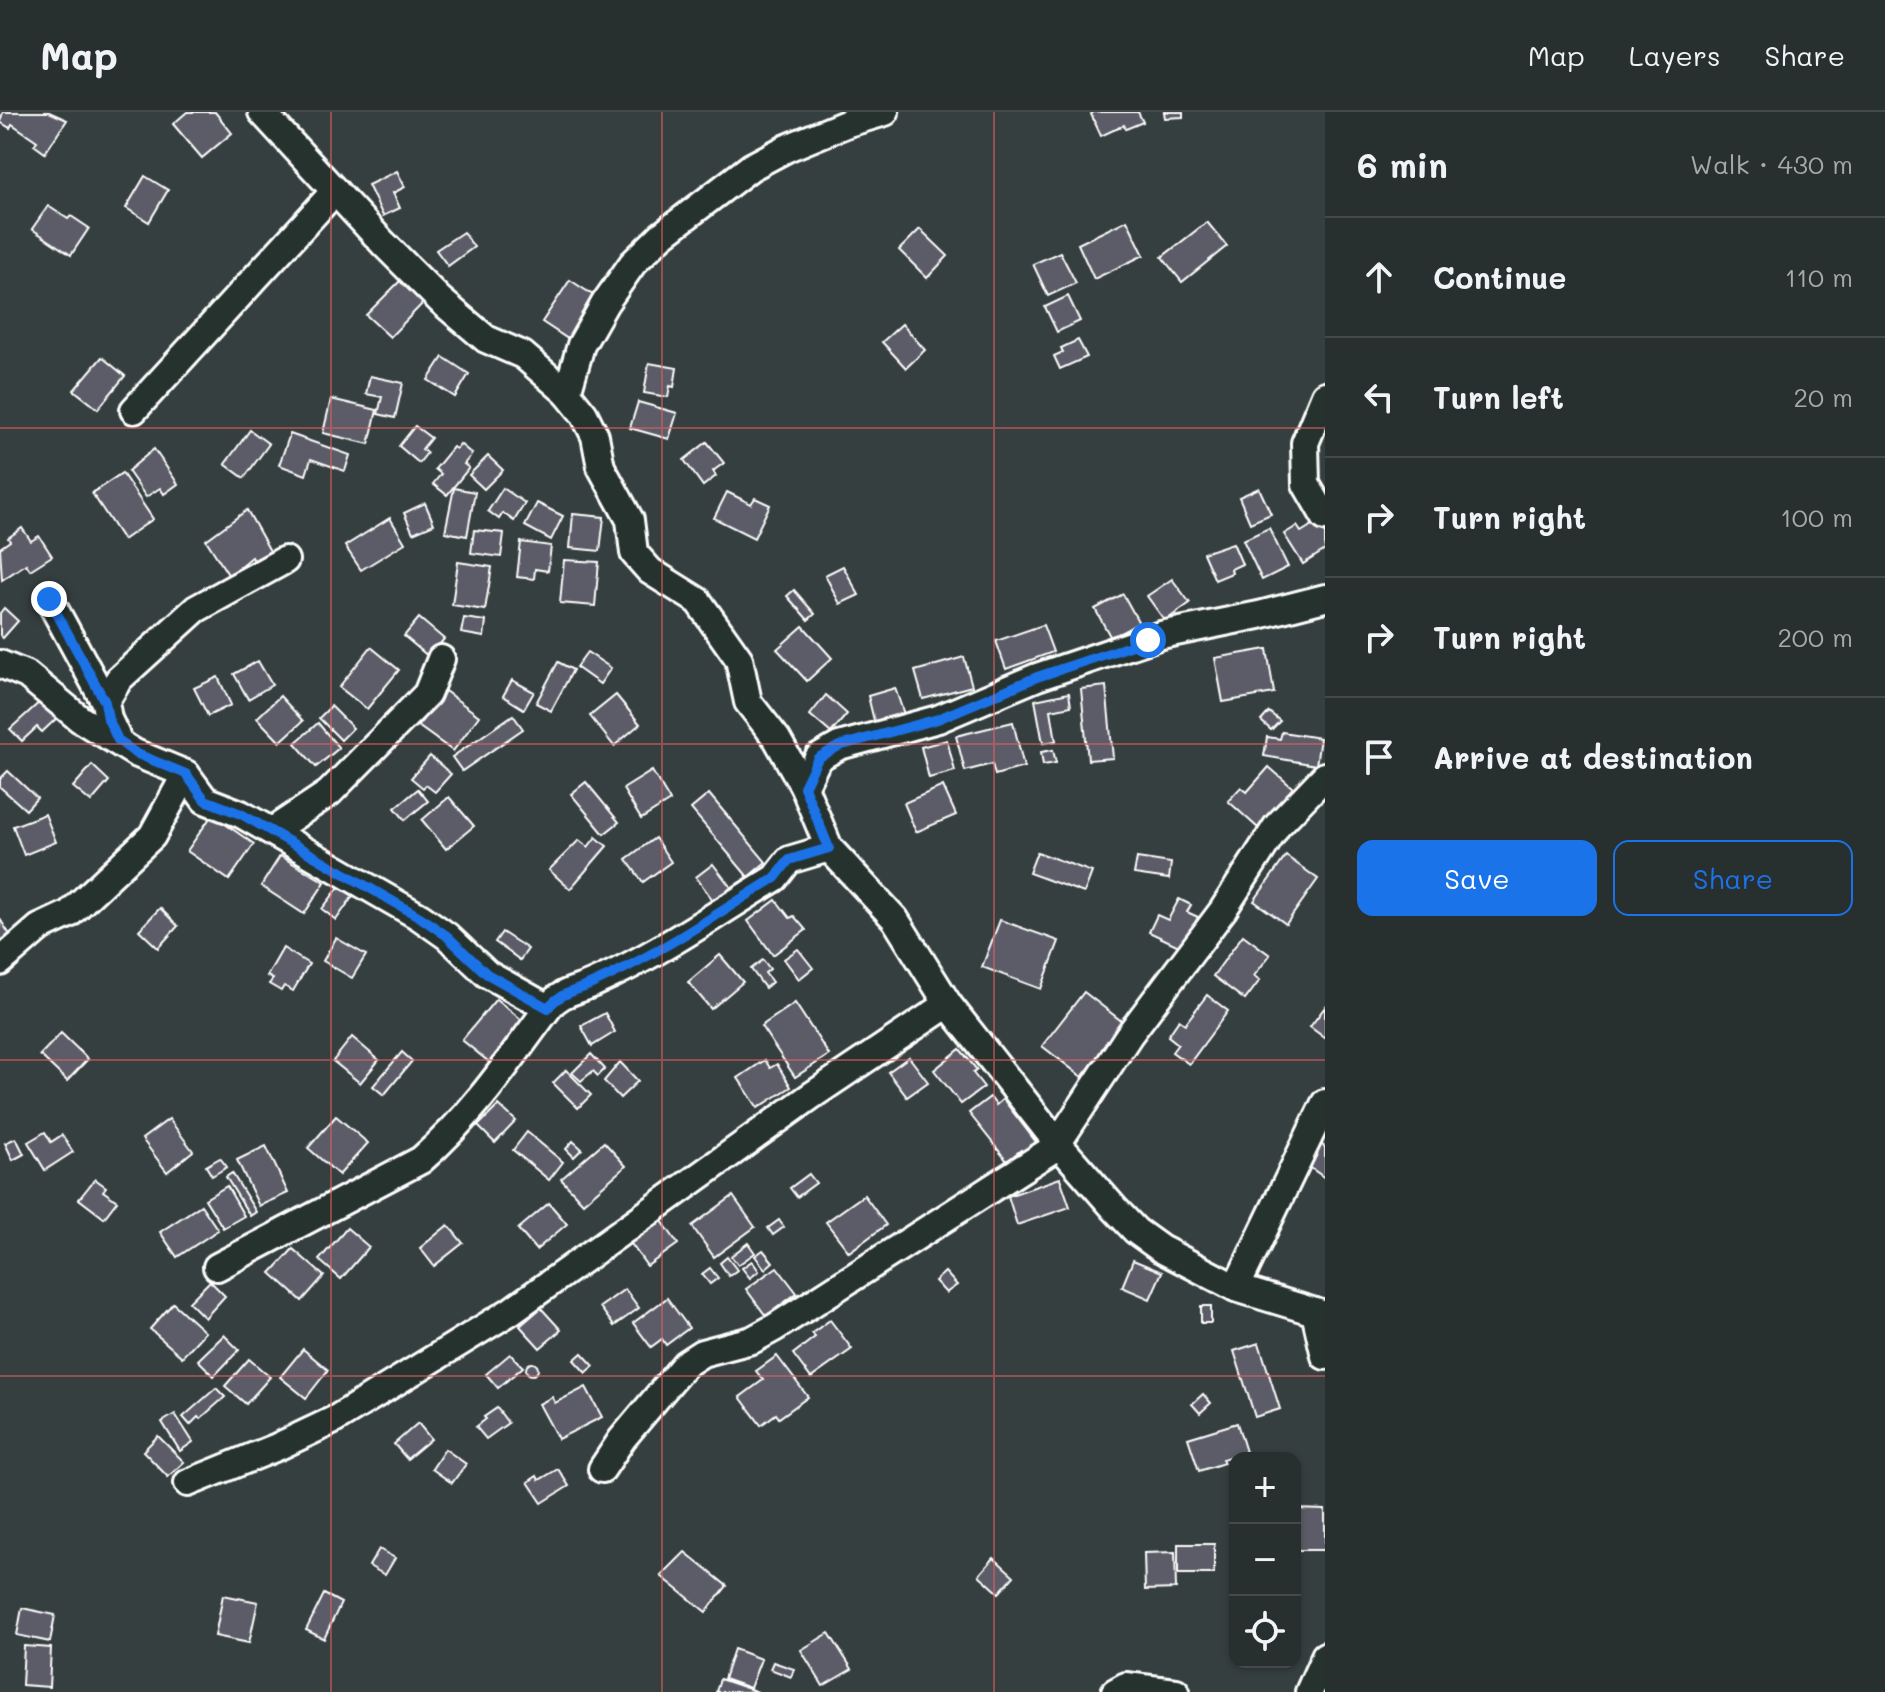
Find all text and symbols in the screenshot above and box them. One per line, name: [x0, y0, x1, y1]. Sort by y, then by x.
text: Map: [40, 30, 118, 80]
text: Map: [1528, 37, 1585, 73]
text: Layers: [1629, 37, 1721, 73]
text: Share: [1765, 37, 1845, 73]
text: 6 min: [1357, 142, 1448, 187]
text: Walk · 430 m: [1690, 147, 1853, 181]
icon: ahead: [1357, 255, 1401, 299]
text: Continue: [1433, 257, 1566, 297]
text: 110 m: [1785, 260, 1853, 294]
icon: left: [1357, 375, 1401, 419]
text: Turn left: [1433, 377, 1564, 417]
text: 20 m: [1793, 380, 1853, 414]
icon: right: [1357, 495, 1401, 539]
text: Turn right: [1433, 497, 1586, 537]
text: 100 m: [1780, 500, 1853, 534]
route end: [31, 581, 67, 617]
icon: right: [1357, 615, 1401, 659]
text: Turn right: [1433, 617, 1586, 657]
text: 200 m: [1777, 620, 1853, 654]
route start: [1130, 622, 1166, 658]
icon: arrive: [1357, 735, 1401, 779]
text: Arrive at destination: [1433, 737, 1753, 777]
button: Save: [1357, 840, 1597, 916]
button: Share: [1613, 840, 1853, 916]
map controls: [1229, 1452, 1301, 1668]
button: +: [1229, 1452, 1301, 1524]
button: −: [1229, 1524, 1301, 1596]
button: locate: [1229, 1596, 1301, 1668]

